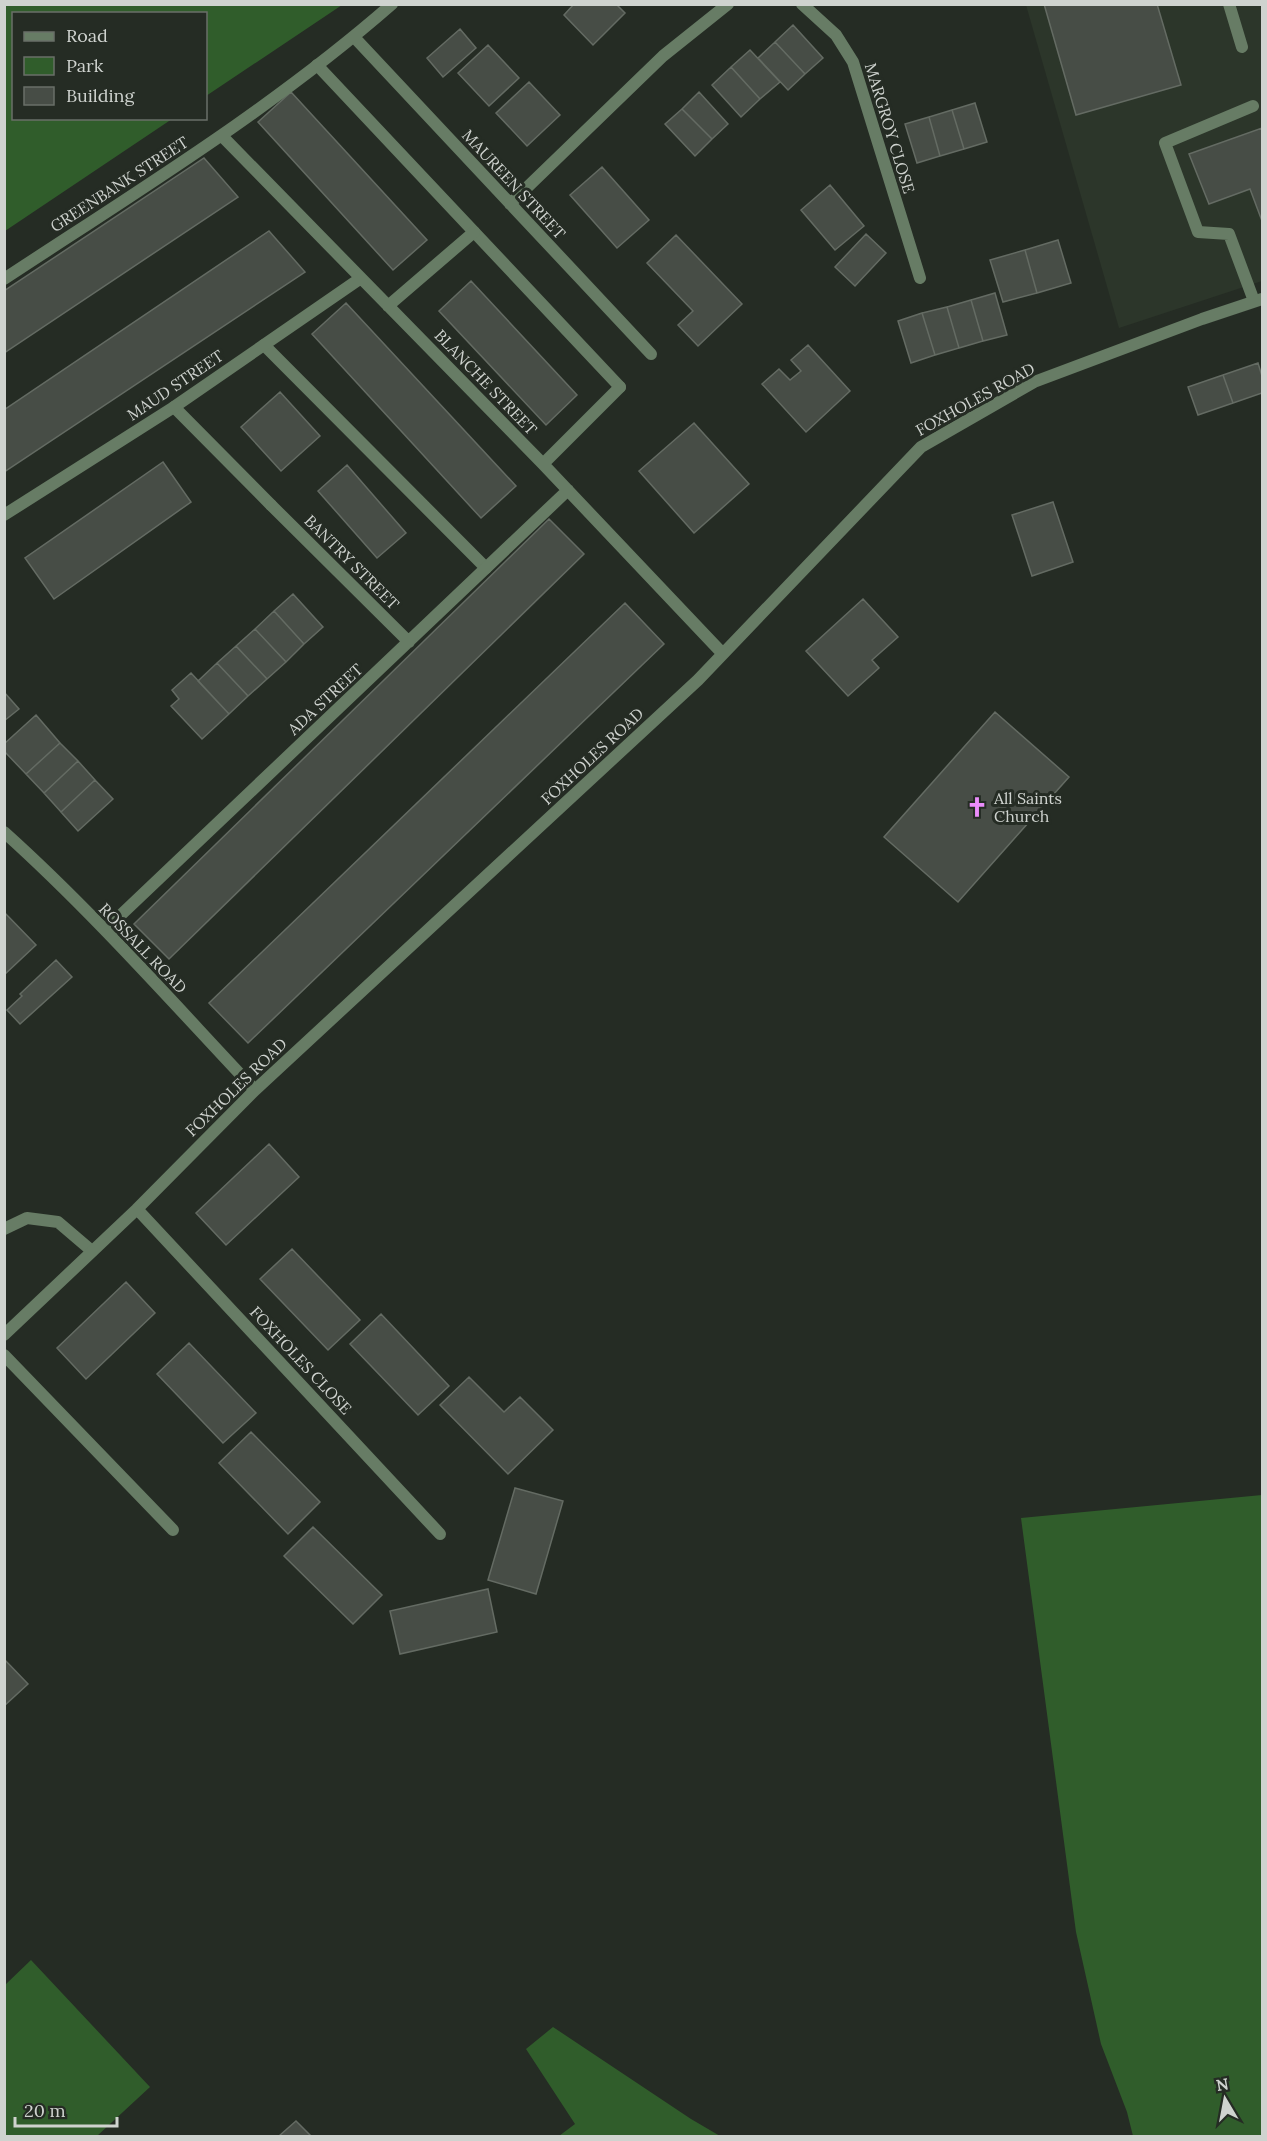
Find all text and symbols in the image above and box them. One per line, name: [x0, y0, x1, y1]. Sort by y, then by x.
legend: [12, 12, 207, 120]
text: Road: [66, 24, 108, 47]
text: Park: [66, 54, 104, 77]
street label: MARGROY CLOSE: [861, 60, 919, 196]
text: Building: [66, 84, 136, 107]
street label: MAUREEN STREET: [458, 125, 570, 243]
street label: GREENBANK STREET: [46, 132, 192, 236]
street label: BLANCHE STREET: [431, 325, 541, 439]
street label: MAUD STREET: [123, 345, 227, 425]
street label: FOXHOLES ROAD: [912, 358, 1038, 440]
street label: BANTRY STREET: [301, 511, 403, 613]
street label: ADA STREET: [283, 659, 367, 740]
street label: FOXHOLES ROAD: [536, 703, 648, 809]
place label: All Saints Church: [993, 788, 1062, 826]
church icon: All Saints Church: [965, 795, 989, 819]
street label: ROSSALL ROAD: [95, 899, 191, 997]
street label: FOXHOLES ROAD: [181, 1033, 291, 1140]
street label: FOXHOLES CLOSE: [246, 1302, 356, 1418]
north arrow: [1195, 2069, 1255, 2129]
text: N: [1215, 2073, 1230, 2095]
scale bar: [15, 2090, 117, 2128]
text: 20 m: [24, 2099, 66, 2122]

